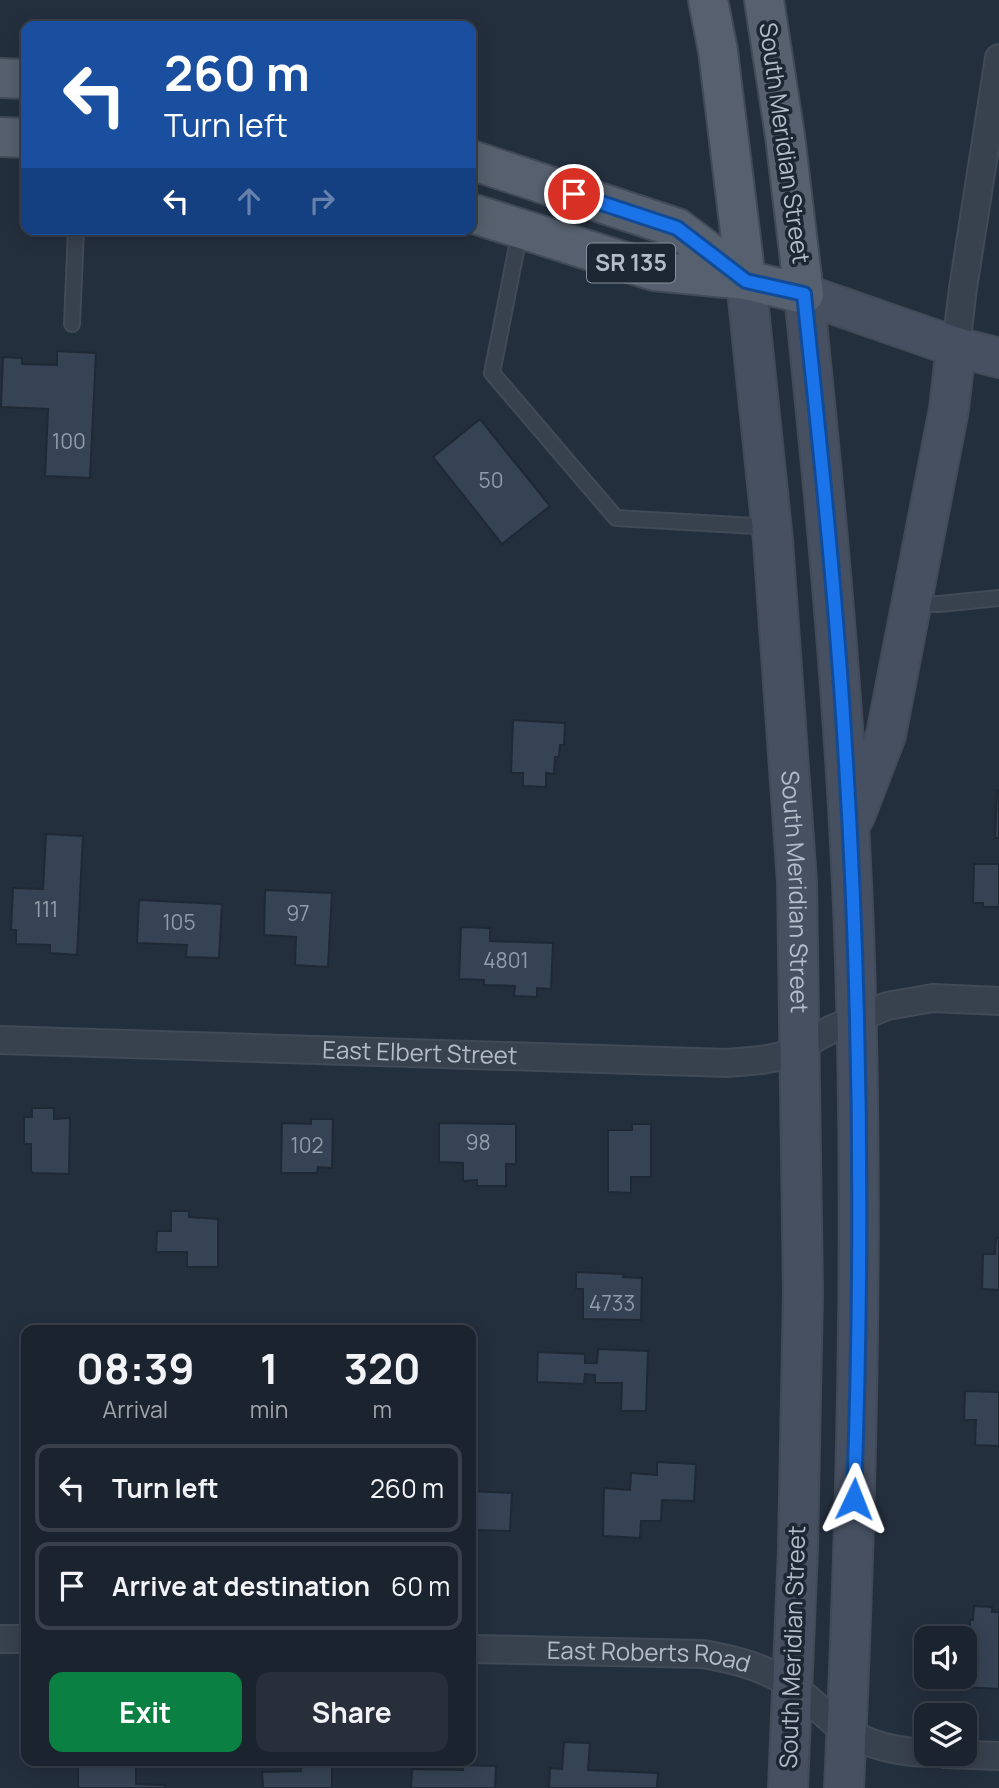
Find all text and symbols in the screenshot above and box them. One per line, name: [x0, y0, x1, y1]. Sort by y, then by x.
street label: South Meridian Street: [752, 20, 819, 265]
text: 260 m: [164, 39, 310, 106]
icon: left: [49, 49, 140, 140]
text: Turn left: [164, 103, 288, 147]
pin: [544, 164, 604, 224]
icon: arrive: [555, 175, 593, 213]
icon: left: [157, 182, 195, 220]
icon: ahead: [230, 182, 268, 220]
icon: right: [303, 182, 341, 220]
road number: SR 135: [587, 244, 675, 282]
house number: 100: [52, 427, 86, 455]
house number: 50: [479, 466, 503, 494]
street label: South Meridian Street: [774, 769, 817, 1014]
house number: 111: [34, 895, 58, 923]
house number: 97: [286, 899, 310, 927]
house number: 105: [162, 908, 196, 936]
house number: 4801: [483, 946, 529, 974]
street label: East Elbert Street: [322, 1032, 518, 1071]
house number: 98: [465, 1128, 491, 1156]
house number: 102: [291, 1131, 323, 1159]
house number: 4733: [589, 1289, 635, 1317]
text: 08:39: [76, 1339, 195, 1397]
text: 1: [260, 1339, 278, 1397]
text: 320: [344, 1339, 421, 1397]
text: Arrival: [103, 1393, 168, 1425]
text: min: [250, 1393, 288, 1425]
text: m: [372, 1393, 392, 1425]
position arrow: [817, 1462, 891, 1536]
icon: left: [53, 1469, 91, 1507]
text: Turn left: [112, 1470, 219, 1506]
text: 260 m: [370, 1470, 444, 1506]
street label: South Meridian Street: [771, 1525, 812, 1769]
icon: arrive: [53, 1567, 91, 1605]
text: Arrive at destination: [112, 1568, 370, 1604]
text: 60 m: [391, 1568, 450, 1604]
map controls: [914, 1626, 977, 1766]
button: sound: [914, 1626, 977, 1689]
street label: East Roberts Road: [547, 1633, 755, 1679]
button: Exit: [49, 1672, 242, 1752]
button: Share: [256, 1672, 448, 1752]
button: layers: [914, 1703, 977, 1766]

